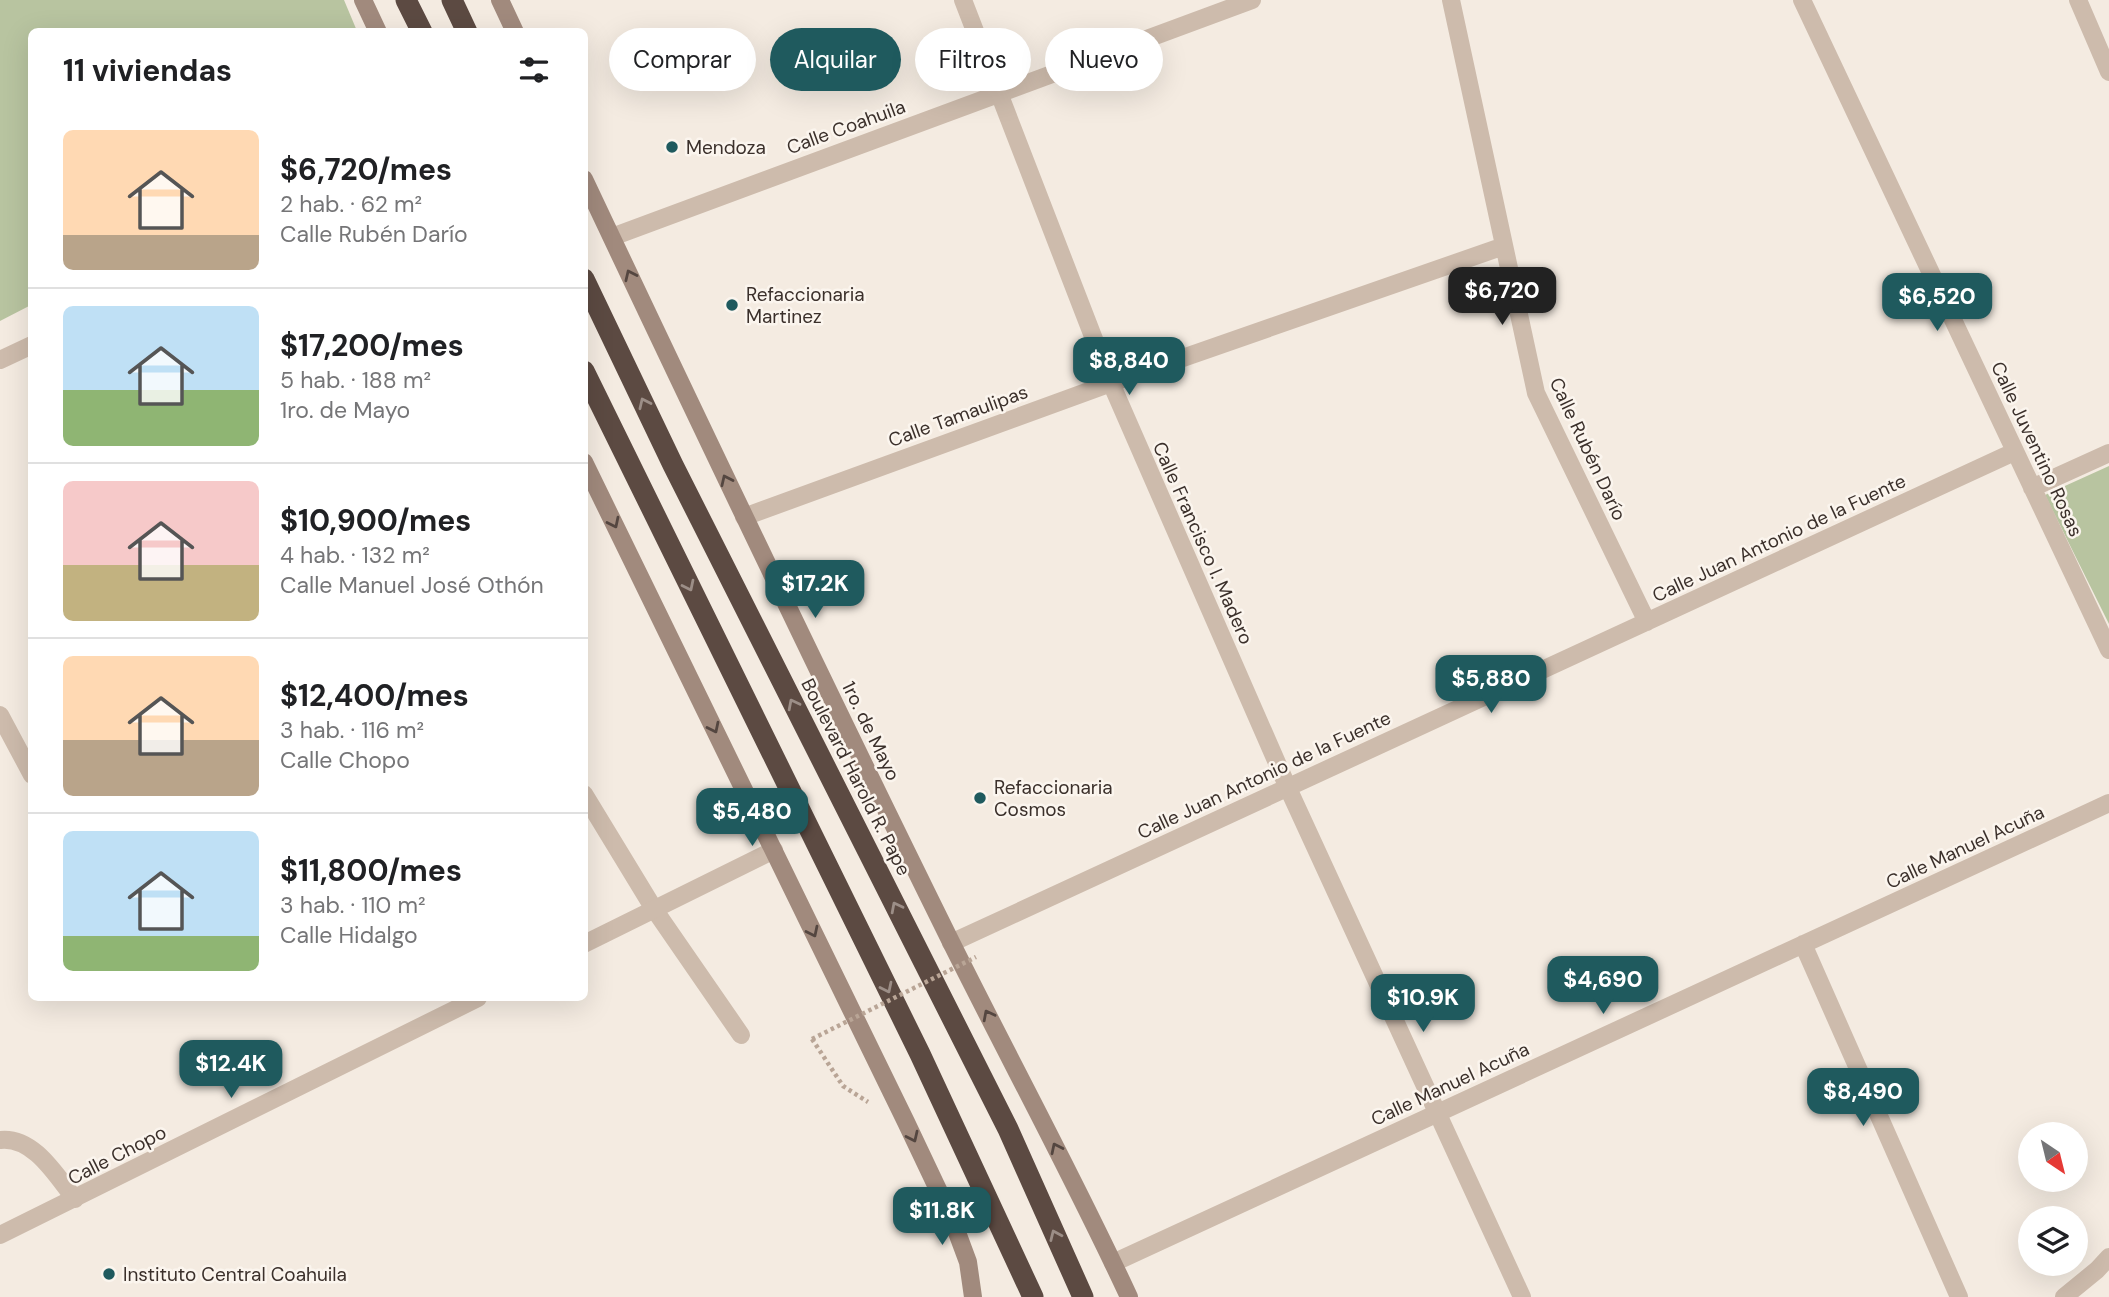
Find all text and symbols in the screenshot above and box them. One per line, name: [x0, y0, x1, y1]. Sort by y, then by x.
chip: Comprar: [609, 28, 756, 91]
chip: Alquilar: [770, 28, 901, 91]
chip: Filtros: [915, 28, 1031, 91]
chip: Nuevo: [1045, 28, 1163, 91]
text: 11 viviendas: [63, 51, 232, 90]
icon: filters: [515, 51, 553, 89]
street label: Calle Coahuila: [783, 94, 909, 160]
place label: Mendoza: [686, 135, 766, 160]
marker: Mendoza: [664, 139, 680, 155]
text: $6,720/mes: [280, 150, 452, 189]
icon: home: [119, 158, 203, 242]
text: 2 hab. · 62 m²: [280, 189, 422, 219]
text: Calle Rubén Darío: [280, 219, 468, 249]
pin: $6,720: [1445, 268, 1559, 327]
one-way arrow: [624, 269, 638, 282]
pin: $6,520: [1880, 274, 1994, 333]
text: $6,720: [1464, 275, 1540, 305]
text: $6,520: [1898, 281, 1976, 311]
place label: Refaccionaria Martinez: [746, 282, 865, 329]
marker: Refaccionaria Martinez: [724, 297, 740, 313]
text: $17,200/mes: [280, 326, 464, 365]
icon: home: [119, 334, 203, 418]
pin: $8,840: [1072, 338, 1186, 397]
text: $8,840: [1089, 345, 1169, 375]
street label: Calle Juventino Rosas: [1985, 357, 2089, 541]
text: 5 hab. · 188 m²: [280, 365, 431, 395]
street label: Calle Rubén Darío: [1544, 373, 1632, 525]
street label: Calle Tamaulipas: [885, 379, 1031, 453]
text: 1ro. de Mayo: [280, 395, 410, 425]
one-way arrow: [638, 398, 652, 411]
street label: Calle Francisco I. Madero: [1147, 438, 1259, 648]
street label: Calle Juan Antonio de la Fuente: [1648, 468, 1910, 608]
one-way arrow: [721, 475, 735, 487]
text: $10,900/mes: [280, 501, 471, 540]
icon: home: [119, 509, 203, 593]
one-way arrow: [606, 516, 620, 528]
text: 4 hab. · 132 m²: [280, 540, 430, 570]
pin: $17.2K: [758, 560, 872, 620]
text: $17.2K: [781, 568, 849, 598]
text: Calle Manuel José Othón: [280, 570, 544, 600]
one-way arrow: [681, 579, 695, 591]
pin: $5,880: [1434, 656, 1548, 715]
text: $5,880: [1451, 663, 1531, 693]
street label: Boulevard Harold R. Pape: [795, 674, 917, 880]
text: $12,400/mes: [280, 676, 469, 715]
street label: 1ro. de Mayo: [836, 677, 906, 785]
icon: home: [119, 684, 203, 768]
one-way arrow: [788, 699, 802, 711]
street label: Calle Juan Antonio de la Fuente: [1133, 705, 1395, 845]
text: 3 hab. · 116 m²: [280, 715, 424, 745]
one-way arrow: [705, 720, 719, 733]
text: Calle Chopo: [280, 745, 410, 775]
place label: Refaccionaria Cosmos: [994, 775, 1113, 822]
pin: $5,480: [695, 788, 809, 848]
marker: Refaccionaria Cosmos: [972, 790, 988, 806]
text: $5,480: [712, 796, 792, 826]
street label: Calle Manuel Acuña: [1882, 799, 2048, 895]
text: $11,800/mes: [280, 851, 462, 890]
icon: home: [119, 859, 203, 943]
text: 3 hab. · 110 m²: [280, 890, 425, 920]
one-way arrow: [890, 902, 904, 914]
text: Calle Hidalgo: [280, 920, 418, 950]
one-way arrow: [805, 925, 819, 937]
pin: $4,690: [1546, 956, 1660, 1016]
text: $4,690: [1563, 964, 1643, 994]
pin: $10.9K: [1366, 974, 1480, 1034]
one-way arrow: [879, 981, 893, 993]
text: $10.9K: [1387, 982, 1459, 1012]
one-way arrow: [983, 1009, 997, 1022]
street label: Calle Manuel Acuña: [1367, 1036, 1533, 1132]
pin: $12.4K: [174, 1040, 288, 1100]
text: $12.4K: [195, 1048, 267, 1078]
pin: $8,490: [1806, 1068, 1920, 1128]
text: $8,490: [1823, 1076, 1903, 1106]
street label: Calle Chopo: [64, 1120, 170, 1190]
north arrow: [2018, 1122, 2088, 1192]
map controls: [2018, 1122, 2088, 1276]
one-way arrow: [905, 1129, 919, 1142]
one-way arrow: [1050, 1143, 1064, 1155]
pin: $11.8K: [885, 1188, 999, 1247]
text: $11.8K: [909, 1195, 975, 1225]
button: layers: [2018, 1206, 2088, 1276]
one-way arrow: [1049, 1229, 1063, 1242]
place label: Instituto Central Coahuila: [123, 1262, 347, 1287]
marker: Instituto Central Coahuila: [101, 1266, 117, 1282]

